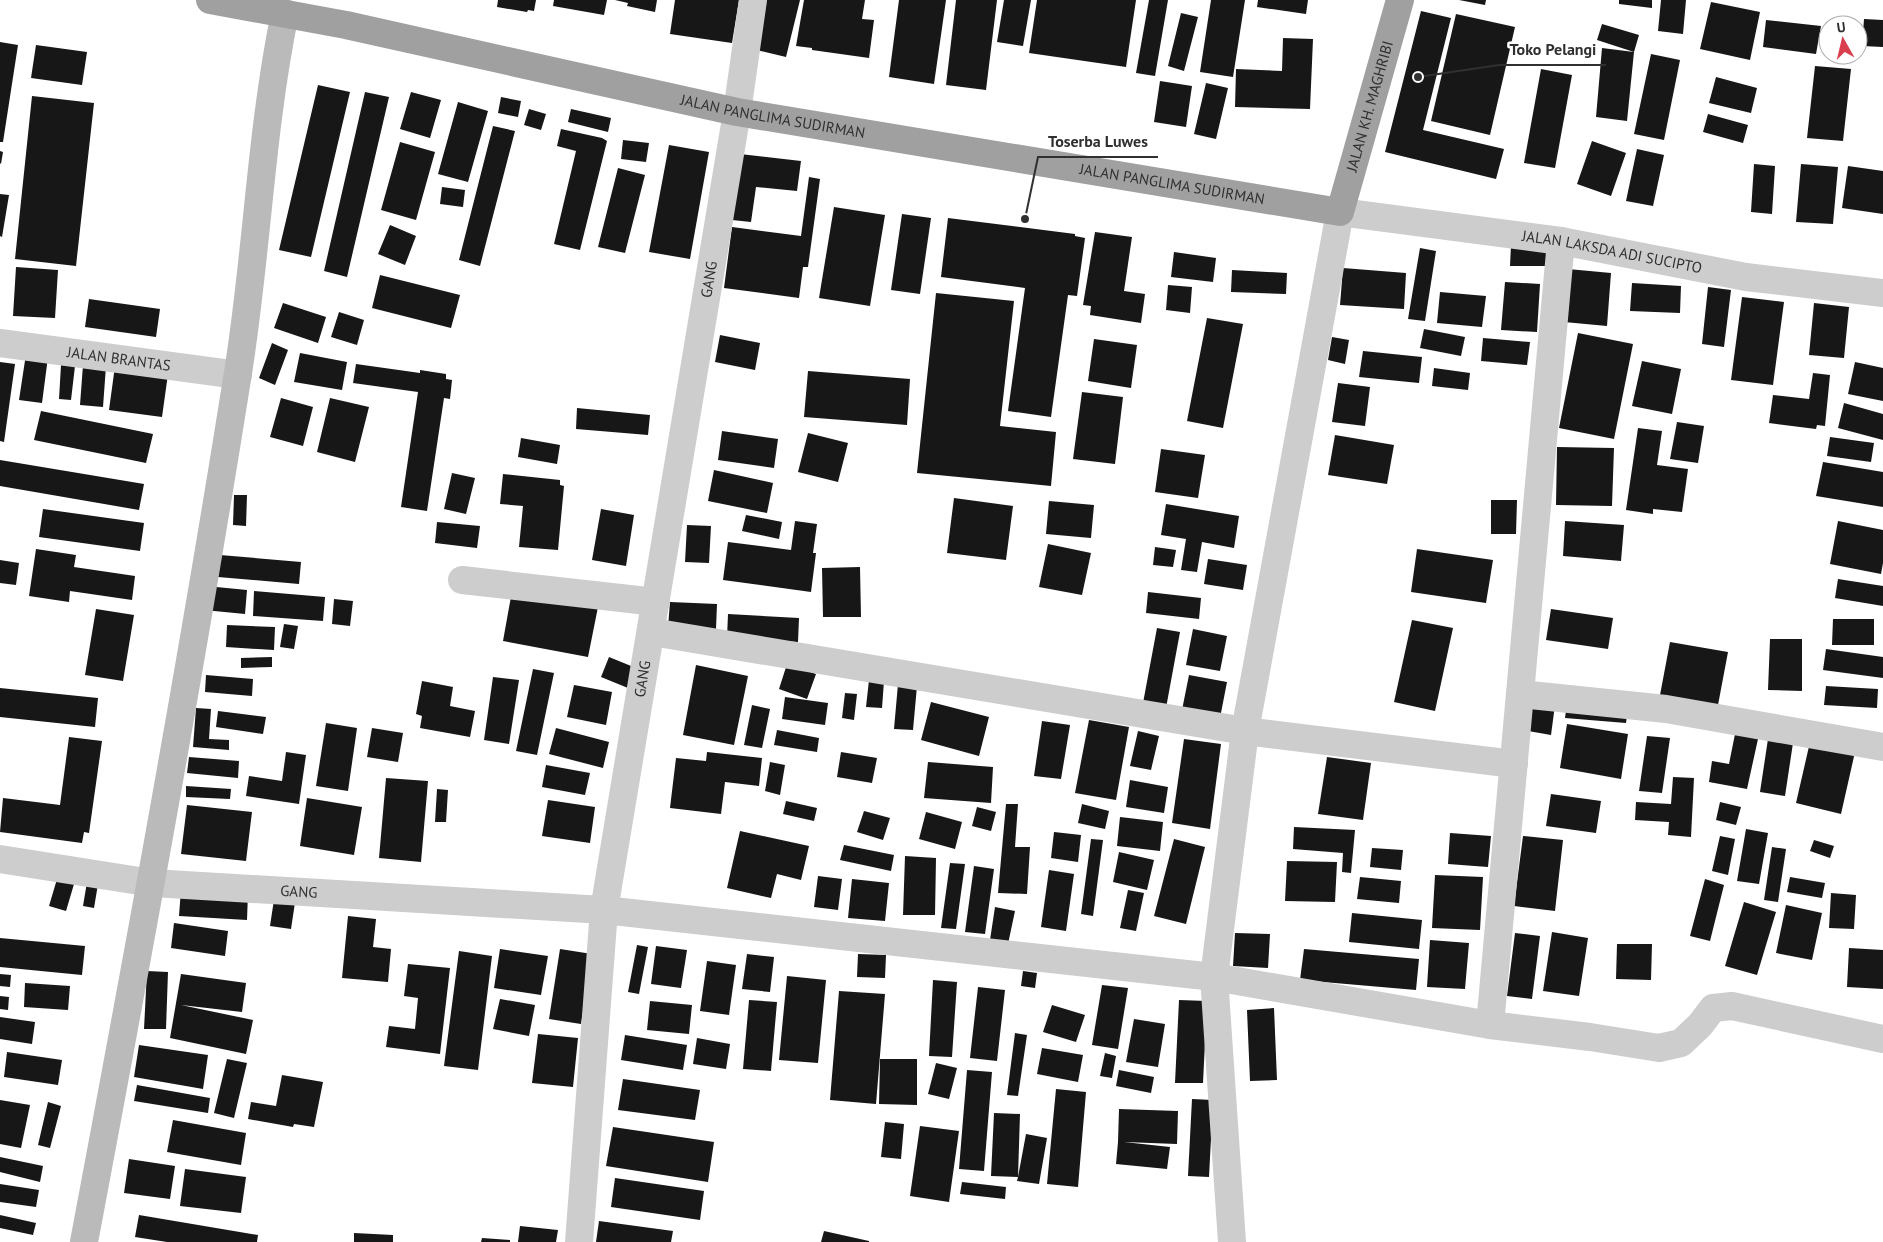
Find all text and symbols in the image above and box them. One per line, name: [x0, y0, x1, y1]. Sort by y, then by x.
north arrow: [1818, 15, 1868, 65]
text: U: [1836, 18, 1847, 37]
callout: Toko Pelangi: [1499, 34, 1606, 65]
street label: JALAN KH. MAGHRIBI: [1342, 38, 1397, 175]
text: Toko Pelangi: [1510, 39, 1596, 59]
street label: JALAN PANGLIMA SUDIRMAN: [678, 90, 867, 142]
callout: Toserba Luwes: [1038, 126, 1158, 157]
text: Toserba Luwes: [1048, 131, 1148, 151]
street label: JALAN PANGLIMA SUDIRMAN: [1077, 159, 1266, 208]
street label: JALAN LAKSDA ADI SUCIPTO: [1520, 226, 1704, 277]
street label: GANG: [696, 259, 721, 299]
street label: JALAN BRANTAS: [65, 342, 172, 375]
street label: GANG: [630, 659, 654, 699]
street label: GANG: [280, 881, 318, 902]

